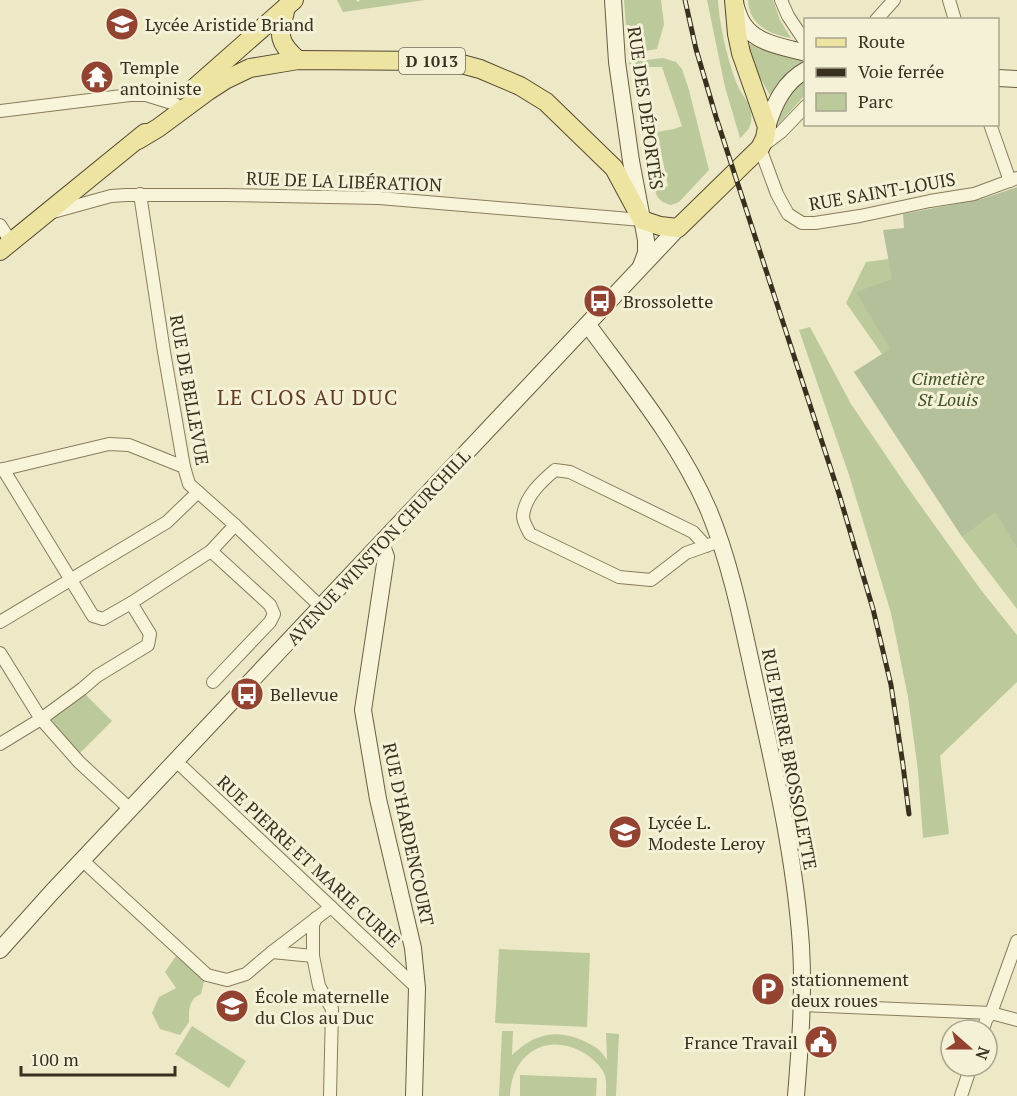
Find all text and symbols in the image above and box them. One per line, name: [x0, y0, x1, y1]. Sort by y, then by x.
school or university icon: Lycée Aristide Briand: [104, 6, 140, 42]
place label: Lycée Aristide Briand: [145, 12, 314, 36]
legend: [804, 18, 999, 126]
street label: RUE DES DÉPORTÉS: [623, 25, 669, 191]
text: Route: [858, 29, 905, 53]
road number: D 1013: [399, 48, 465, 74]
place label: Temple antoiniste: [120, 55, 201, 100]
temple icon: Temple antoiniste: [79, 59, 115, 95]
text: Voie ferrée: [858, 59, 944, 83]
text: Parc: [858, 89, 893, 113]
street label: RUE DE LA LIBÉRATION: [246, 166, 442, 196]
street label: RUE SAINT-LOUIS: [807, 166, 957, 216]
bus stop icon: Brossolette: [582, 283, 618, 319]
place label: Brossolette: [623, 289, 713, 313]
street label: RUE DE BELLEVUE: [165, 313, 215, 467]
park label: Cimetière St Louis: [911, 366, 985, 411]
district label: LE CLOS AU DUC: [217, 383, 399, 411]
street label: AVENUE WINSTON CHURCHILL: [281, 444, 475, 650]
street label: RUE PIERRE BROSSOLETTE: [757, 646, 823, 872]
bus stop icon: Bellevue: [229, 676, 265, 712]
place label: Bellevue: [270, 682, 338, 706]
street label: RUE D'HARDENCOURT: [378, 740, 440, 928]
street label: RUE PIERRE ET MARIE CURIE: [212, 770, 406, 952]
place label: Lycée L. Modeste Leroy: [648, 810, 766, 855]
school or university icon: Lycée L. Modeste Leroy: [607, 814, 643, 850]
place label: stationnement deux roues: [791, 967, 909, 1012]
parking icon: stationnement deux roues: [750, 971, 786, 1007]
place label: École maternelle du Clos au Duc: [255, 984, 389, 1029]
school or university icon: École maternelle du Clos au Duc: [214, 988, 250, 1024]
north arrow: [939, 1018, 999, 1078]
public building icon: France Travail: [803, 1024, 839, 1060]
place label: France Travail: [684, 1030, 798, 1054]
scale bar: [21, 1039, 176, 1077]
text: N: [971, 1044, 995, 1063]
text: 100 m: [30, 1047, 79, 1071]

